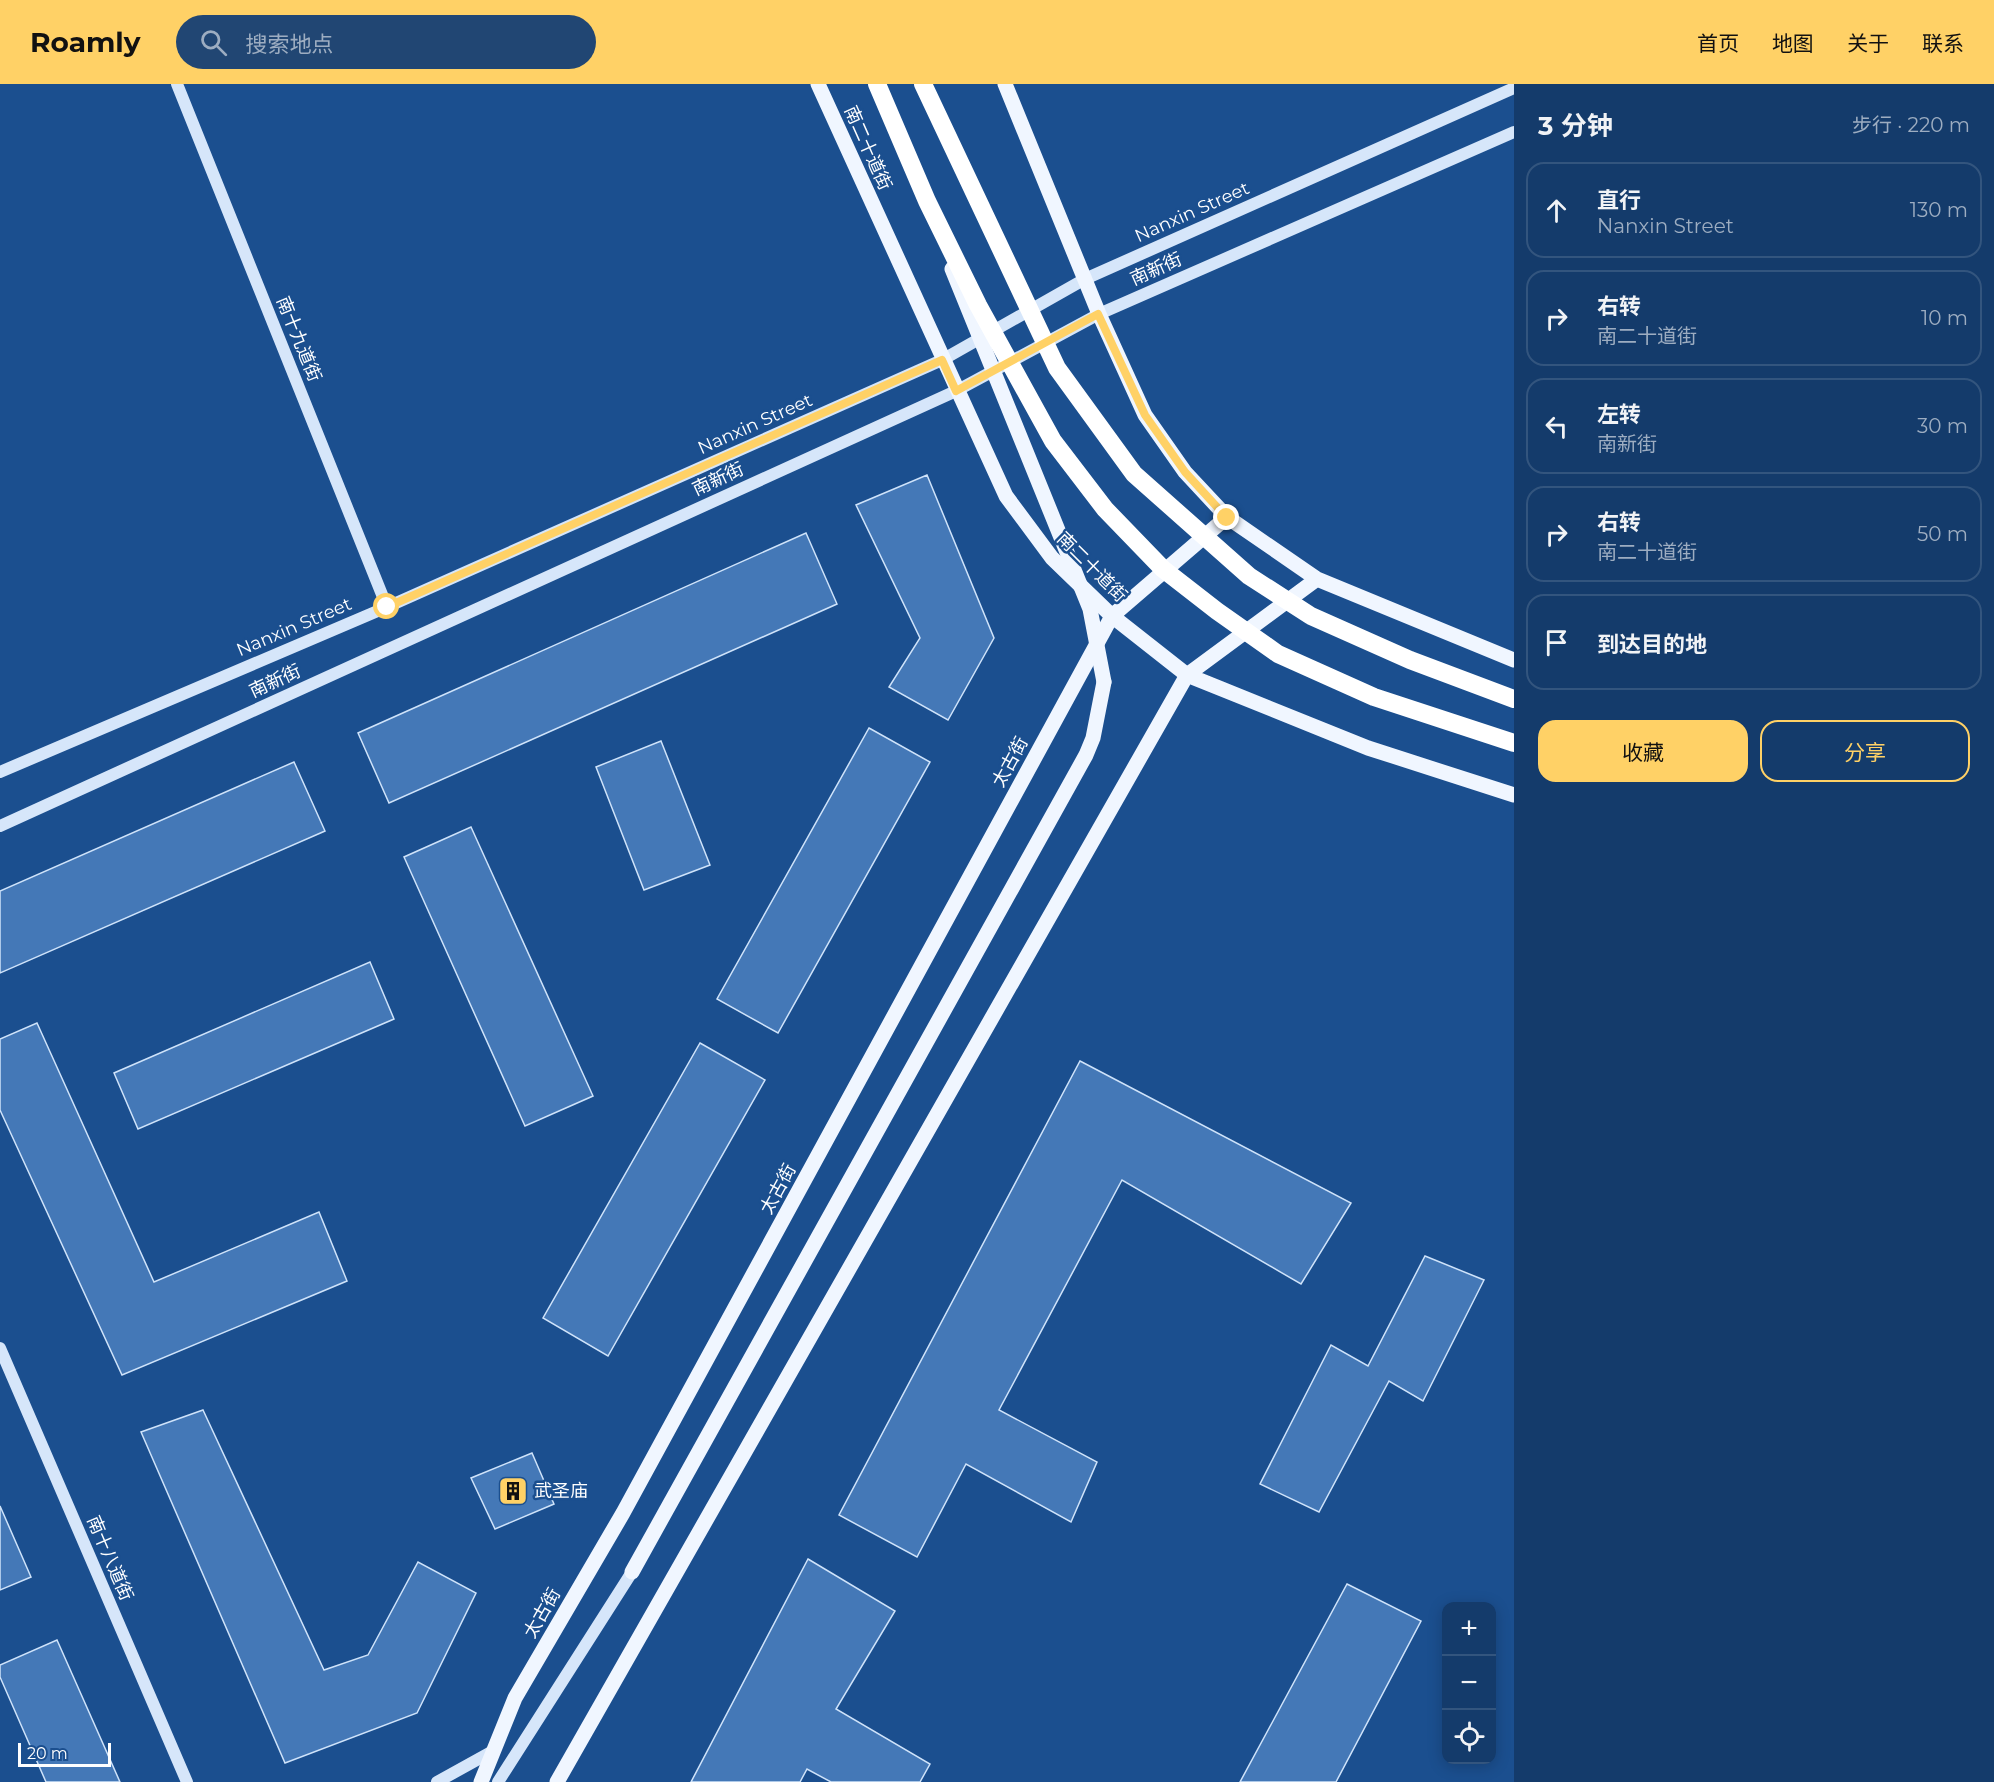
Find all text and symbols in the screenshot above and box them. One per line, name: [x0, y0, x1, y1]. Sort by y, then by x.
search box: [176, 15, 596, 69]
text: Roamly: [30, 25, 140, 59]
icon: search: [197, 26, 230, 59]
text: 搜索地点: [245, 31, 334, 58]
text: 首页: [1697, 31, 1739, 56]
text: 地图: [1772, 31, 1814, 56]
text: 关于: [1847, 31, 1889, 56]
text: 联系: [1922, 31, 1964, 56]
street label: 南二十道街: [840, 102, 896, 194]
text: 3 分钟: [1538, 110, 1613, 142]
text: 步行 · 220 m: [1852, 113, 1970, 137]
street label: Nanxin Street: [1131, 177, 1253, 247]
text: 直行: [1597, 187, 1641, 214]
icon: ahead: [1540, 194, 1573, 227]
text: 130 m: [1910, 198, 1968, 222]
text: Nanxin Street: [1597, 214, 1734, 238]
street label: 南新街: [1127, 248, 1185, 290]
street label: 南十九道街: [272, 293, 326, 385]
text: 右转: [1597, 293, 1641, 320]
icon: right: [1540, 302, 1573, 335]
text: 10 m: [1921, 306, 1968, 330]
text: 南二十道街: [1597, 324, 1697, 348]
street label: Nanxin Street: [694, 389, 816, 459]
text: 左转: [1597, 401, 1641, 428]
icon: left: [1540, 410, 1573, 443]
text: 30 m: [1917, 414, 1968, 438]
text: 南新街: [1597, 432, 1657, 456]
street label: 南新街: [689, 458, 747, 500]
route end: [1213, 504, 1239, 530]
text: 右转: [1597, 509, 1641, 536]
icon: right: [1540, 518, 1573, 551]
text: 50 m: [1917, 522, 1968, 546]
street label: 南二十道街: [1052, 527, 1132, 607]
text: 南二十道街: [1597, 540, 1697, 564]
street label: Nanxin Street: [233, 593, 355, 661]
route start: [373, 593, 399, 619]
icon: arrive: [1540, 626, 1573, 659]
text: 到达目的地: [1597, 631, 1707, 658]
street label: 南新街: [246, 660, 304, 702]
button: 收藏: [1538, 720, 1748, 782]
button: 分享: [1760, 720, 1970, 782]
street label: 太古街: [987, 733, 1033, 791]
street label: 太古街: [755, 1160, 801, 1218]
building icon: 武圣庙: [497, 1475, 529, 1507]
place label: 武圣庙: [534, 1480, 588, 1502]
street label: 南十八道街: [82, 1512, 138, 1604]
street label: 太古街: [519, 1584, 565, 1642]
map controls: [1442, 1602, 1496, 1764]
button: +: [1442, 1602, 1496, 1656]
button: −: [1442, 1656, 1496, 1710]
button: locate: [1442, 1710, 1496, 1764]
scale bar: [18, 1740, 111, 1768]
text: 20 m: [27, 1744, 68, 1763]

